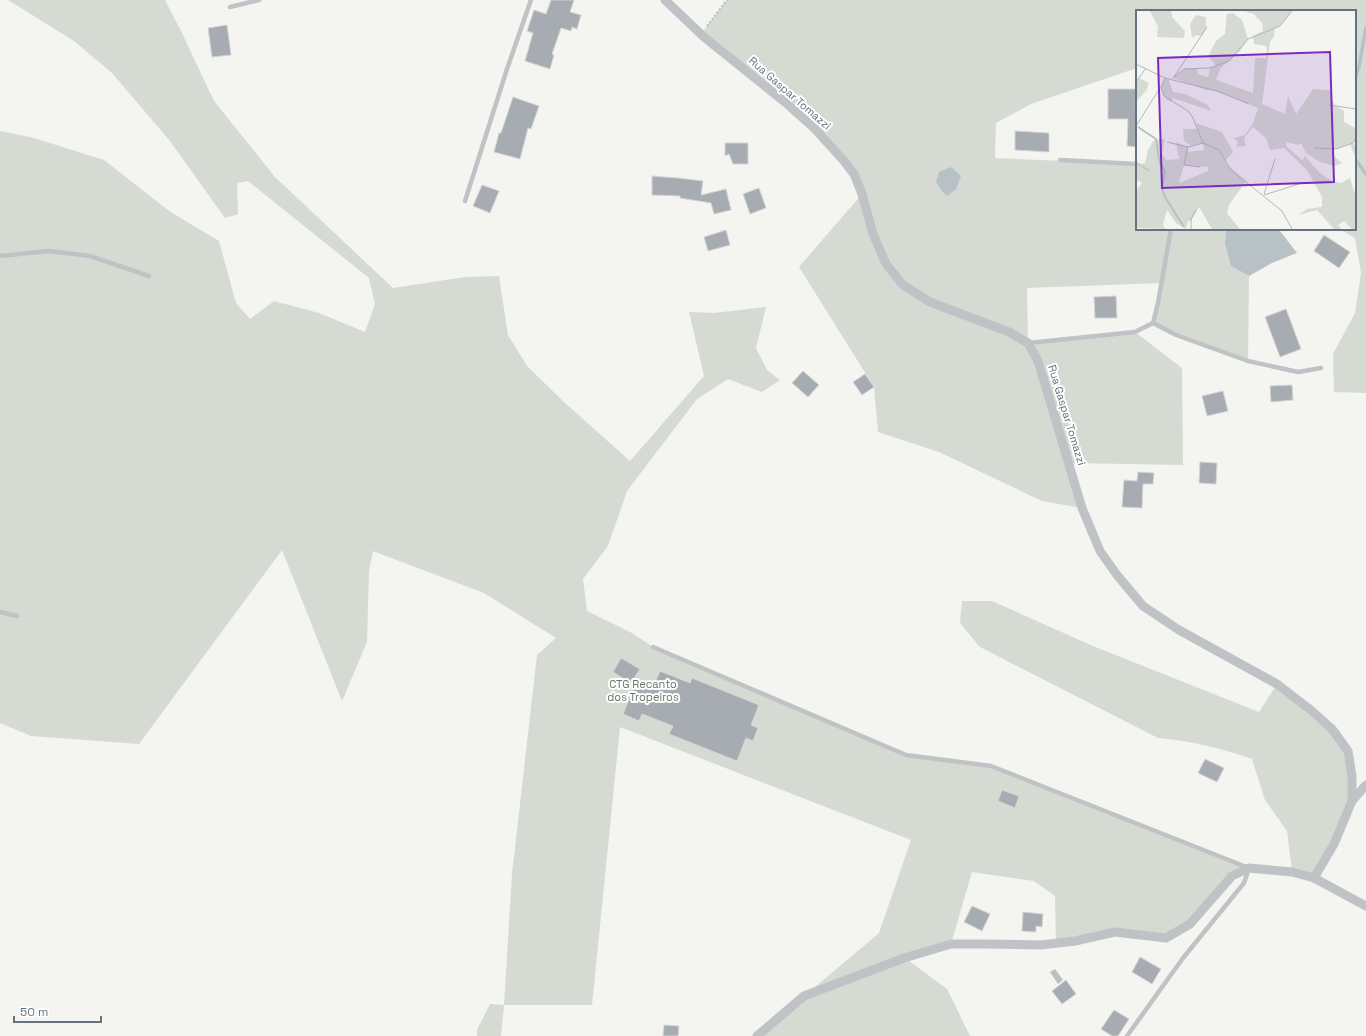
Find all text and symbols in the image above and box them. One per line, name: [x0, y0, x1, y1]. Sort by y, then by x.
inset map: [1136, 10, 1356, 230]
street label: Rua Gaspar Tomazzi: [746, 53, 834, 133]
street label: Rua Gaspar Tomazzi: [1045, 363, 1089, 467]
park label: CTG Recanto dos Tropeiros: [607, 677, 679, 704]
scale bar: [14, 998, 101, 1024]
text: 50 m: [20, 1004, 48, 1020]

